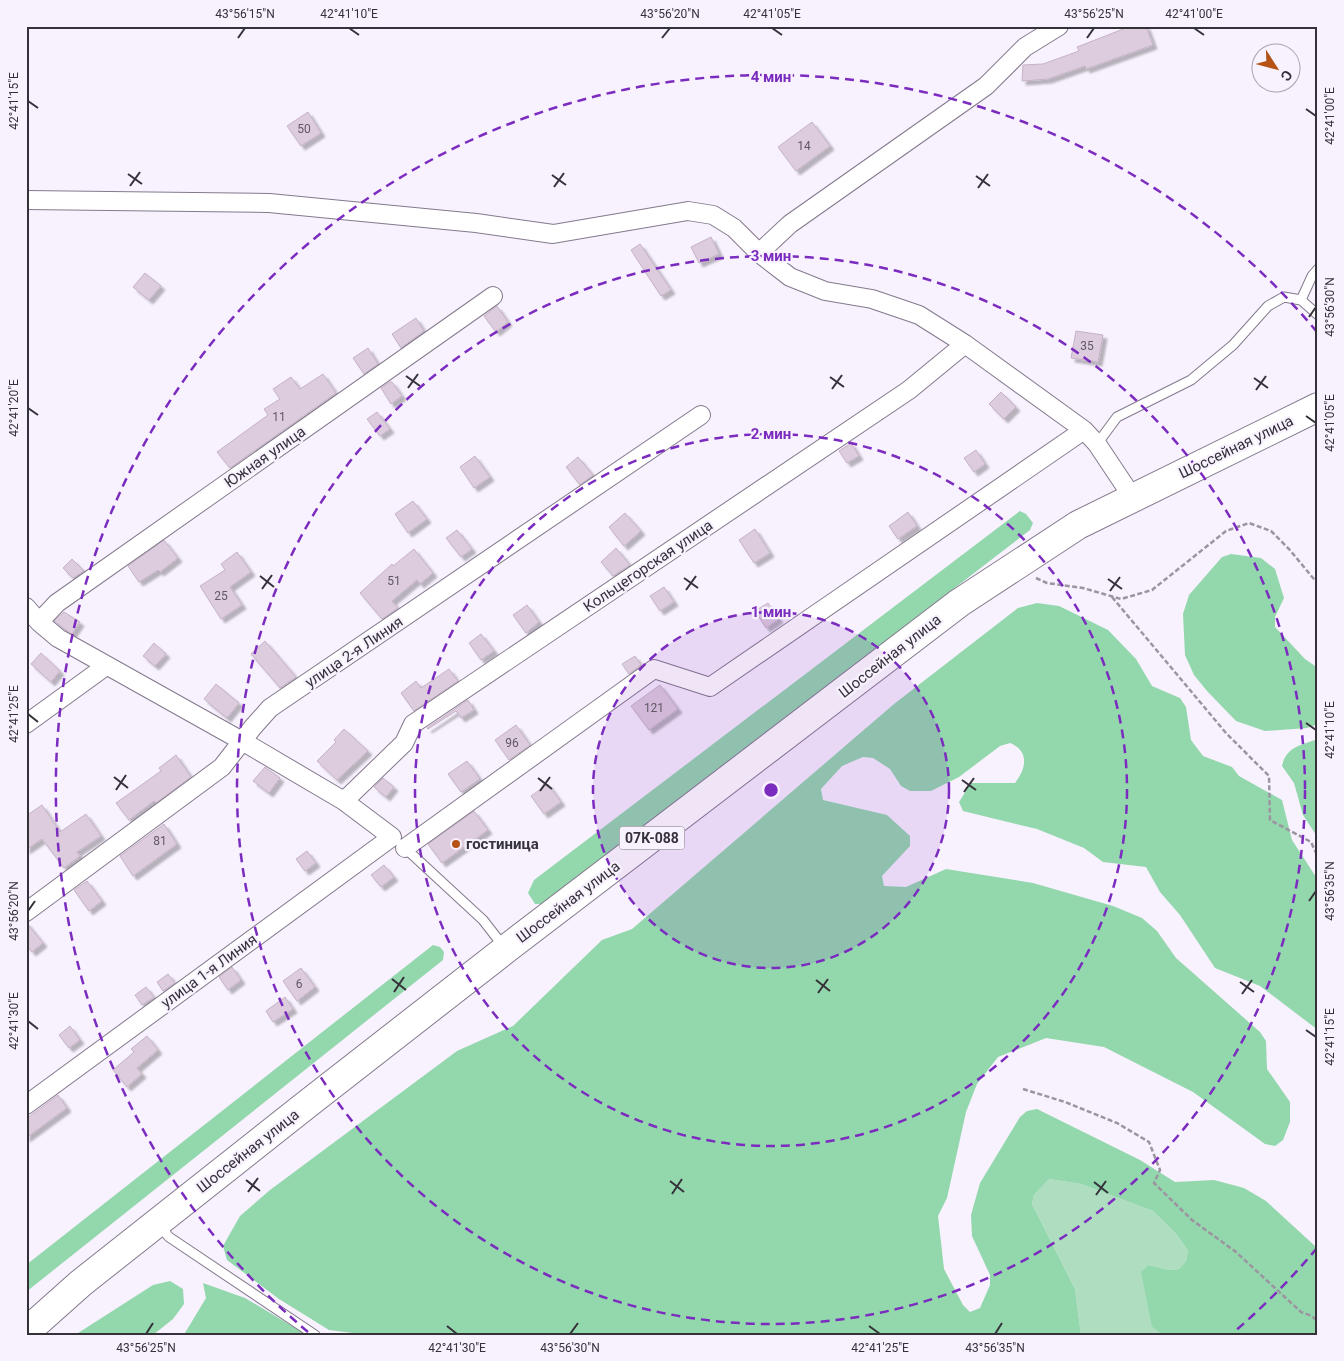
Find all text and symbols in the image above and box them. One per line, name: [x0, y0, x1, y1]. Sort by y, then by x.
text: 43°56'15"N: [215, 7, 275, 21]
text: 42°41'10"E: [320, 7, 378, 21]
text: 43°56'20"N: [640, 7, 700, 21]
text: 42°41'05"E: [743, 7, 801, 21]
text: 43°56'25"N: [1064, 7, 1124, 21]
text: 42°41'00"E: [1165, 7, 1223, 21]
north arrow: [1252, 42, 1302, 92]
text: С: [1277, 67, 1296, 84]
text: 4 мин: [751, 68, 791, 86]
text: 42°41'15"E: [7, 72, 21, 130]
text: 42°41'00"E: [1323, 87, 1337, 145]
house number: 50: [297, 122, 311, 136]
house number: 14: [797, 139, 811, 153]
text: 3 мин: [751, 247, 791, 265]
text: 43°56'30"N: [1323, 277, 1337, 337]
house number: 35: [1080, 339, 1094, 353]
text: 42°41'20"E: [7, 379, 21, 437]
text: 42°41'05"E: [1323, 394, 1337, 452]
house number: 11: [272, 410, 286, 424]
street label: Шоссейная улица: [1176, 412, 1296, 482]
street label: Южная улица: [221, 422, 309, 492]
text: 2 мин: [751, 425, 791, 443]
street label: Кольцегорская улица: [580, 516, 716, 616]
house number: 51: [387, 574, 401, 588]
house number: 25: [214, 589, 228, 603]
text: 1 мин: [751, 603, 791, 621]
street label: Шоссейная улица: [835, 610, 945, 702]
street label: улица 2-я Линия: [302, 613, 406, 691]
text: 42°41'25"E: [7, 685, 21, 743]
house number: 121: [644, 701, 664, 715]
text: 42°41'10"E: [1323, 701, 1337, 759]
house number: 96: [505, 736, 519, 750]
centre of rings: [762, 781, 780, 799]
road number: 07К-088: [620, 826, 684, 850]
house number: 81: [153, 834, 167, 848]
place label: гостиница: [466, 835, 539, 853]
marker: гостиница: [450, 838, 462, 850]
street label: Шоссейная улица: [513, 857, 623, 947]
text: 43°56'35"N: [1323, 861, 1337, 921]
text: 43°56'20"N: [7, 881, 21, 941]
street label: улица 1-я Линия: [157, 930, 261, 1012]
house number: 6: [296, 977, 303, 991]
text: 42°41'30"E: [7, 992, 21, 1050]
text: 42°41'15"E: [1323, 1008, 1337, 1066]
street label: Шоссейная улица: [193, 1105, 303, 1197]
text: 43°56'25"N: [116, 1341, 176, 1355]
text: 42°41'30"E: [428, 1341, 486, 1355]
text: 43°56'30"N: [540, 1341, 600, 1355]
text: 42°41'25"E: [851, 1341, 909, 1355]
text: 43°56'35"N: [965, 1341, 1025, 1355]

